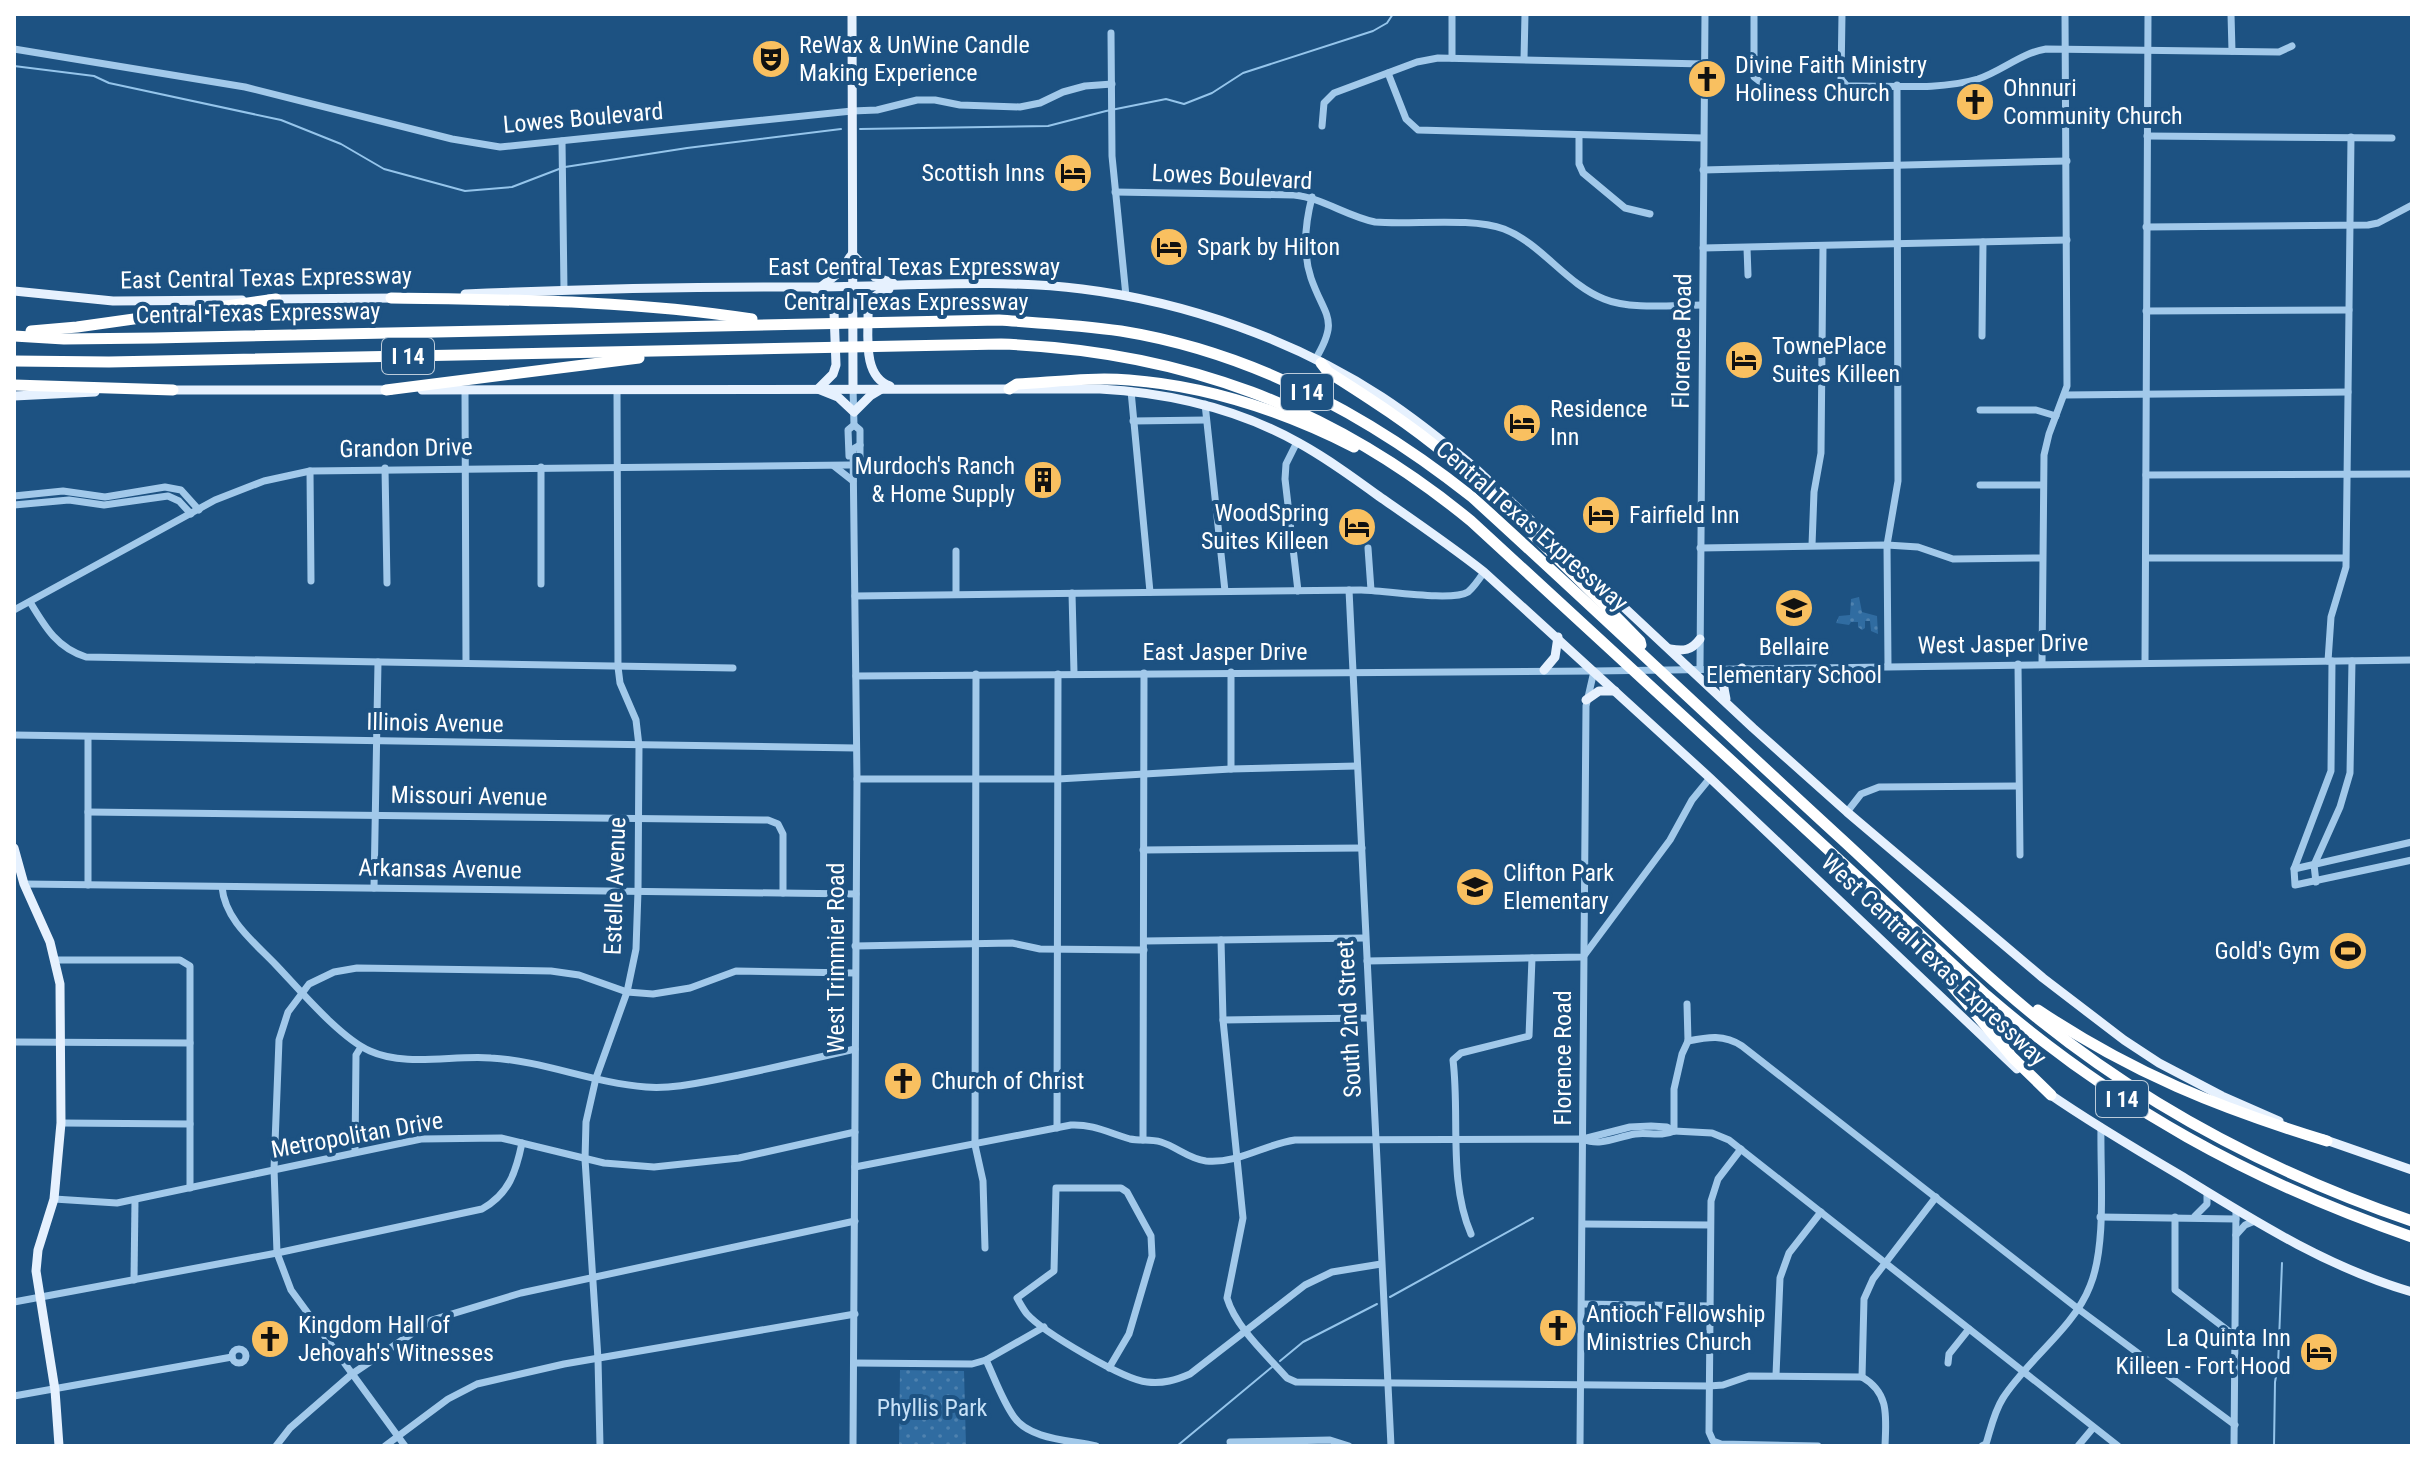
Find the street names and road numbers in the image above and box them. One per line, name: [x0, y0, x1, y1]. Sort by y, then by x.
street label: Lowes Boulevard: [502, 97, 664, 139]
street label: Lowes Boulevard: [1151, 159, 1313, 195]
street label: East Central Texas Expressway: [768, 253, 1060, 281]
street label: East Central Texas Expressway: [120, 261, 412, 295]
street label: Florence Road: [1667, 273, 1697, 409]
street label: Central Texas Expressway: [784, 288, 1028, 316]
street label: Central Texas Expressway: [135, 297, 381, 329]
road number: I 14: [382, 338, 434, 374]
road number: I 14: [1281, 374, 1333, 410]
street label: Grandon Drive: [339, 433, 473, 463]
street label: Central Texas Expressway: [1430, 435, 1634, 617]
street label: West Jasper Drive: [1917, 629, 2089, 659]
street label: East Jasper Drive: [1143, 638, 1307, 666]
street label: Illinois Avenue: [366, 708, 504, 738]
street label: Missouri Avenue: [390, 781, 548, 811]
street label: Estelle Avenue: [599, 817, 631, 955]
street label: West Central Texas Expressway: [1816, 848, 2052, 1072]
street label: Arkansas Avenue: [358, 854, 522, 884]
street label: West Trimmier Road: [822, 863, 850, 1053]
street label: South 2nd Street: [1331, 940, 1367, 1098]
street label: Florence Road: [1549, 990, 1577, 1126]
road number: I 14: [2096, 1081, 2148, 1117]
street label: Metropolitan Drive: [269, 1106, 445, 1164]

